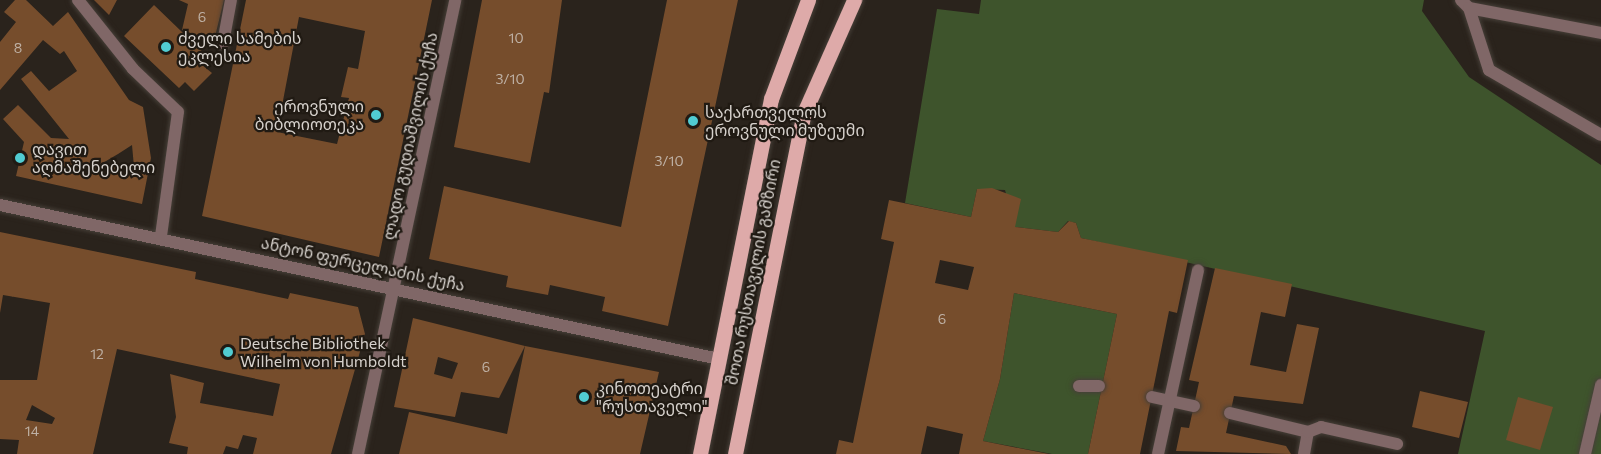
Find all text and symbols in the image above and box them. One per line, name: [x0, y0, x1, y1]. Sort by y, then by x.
house number: 6: [198, 9, 206, 25]
place label: ძველი სამების ეკლესია: [178, 28, 302, 66]
street label: ლადო გუდიაშვილის ქუჩა: [379, 30, 441, 242]
house number: 10: [508, 30, 524, 46]
house number: 8: [14, 40, 22, 56]
marker: ძველი სამების ეკლესია: [159, 40, 173, 54]
house number: 3/10: [495, 71, 525, 87]
place label: ეროვნული ბიბლიოთეკა: [255, 96, 364, 134]
place label: საქართველოს ეროვნული მუზეუმი: [705, 102, 865, 140]
marker: ეროვნული ბიბლიოთეკა: [369, 108, 383, 122]
marker: საქართველოს ეროვნული მუზეუმი: [686, 114, 700, 128]
place label: დავით აღმაშენებელი: [32, 139, 155, 177]
marker: დავით აღმაშენებელი: [13, 151, 27, 165]
house number: 3/10: [654, 153, 684, 169]
street label: შოთა რუსთაველის გამზირი: [722, 157, 784, 387]
street label: ანტონ ფურცელაძის ქუჩა: [259, 233, 467, 295]
house number: 6: [938, 311, 946, 327]
place label: Deutsche Bibliothek Wilhelm von Humboldt: [240, 333, 407, 371]
marker: Deutsche Bibliothek Wilhelm von Humboldt: [221, 345, 235, 359]
house number: 12: [90, 346, 104, 362]
house number: 6: [482, 359, 490, 375]
place label: კინოთეატრი "რუსთაველი": [596, 378, 708, 416]
marker: კინოთეატრი "რუსთაველი": [577, 390, 591, 404]
house number: 14: [25, 423, 39, 439]

